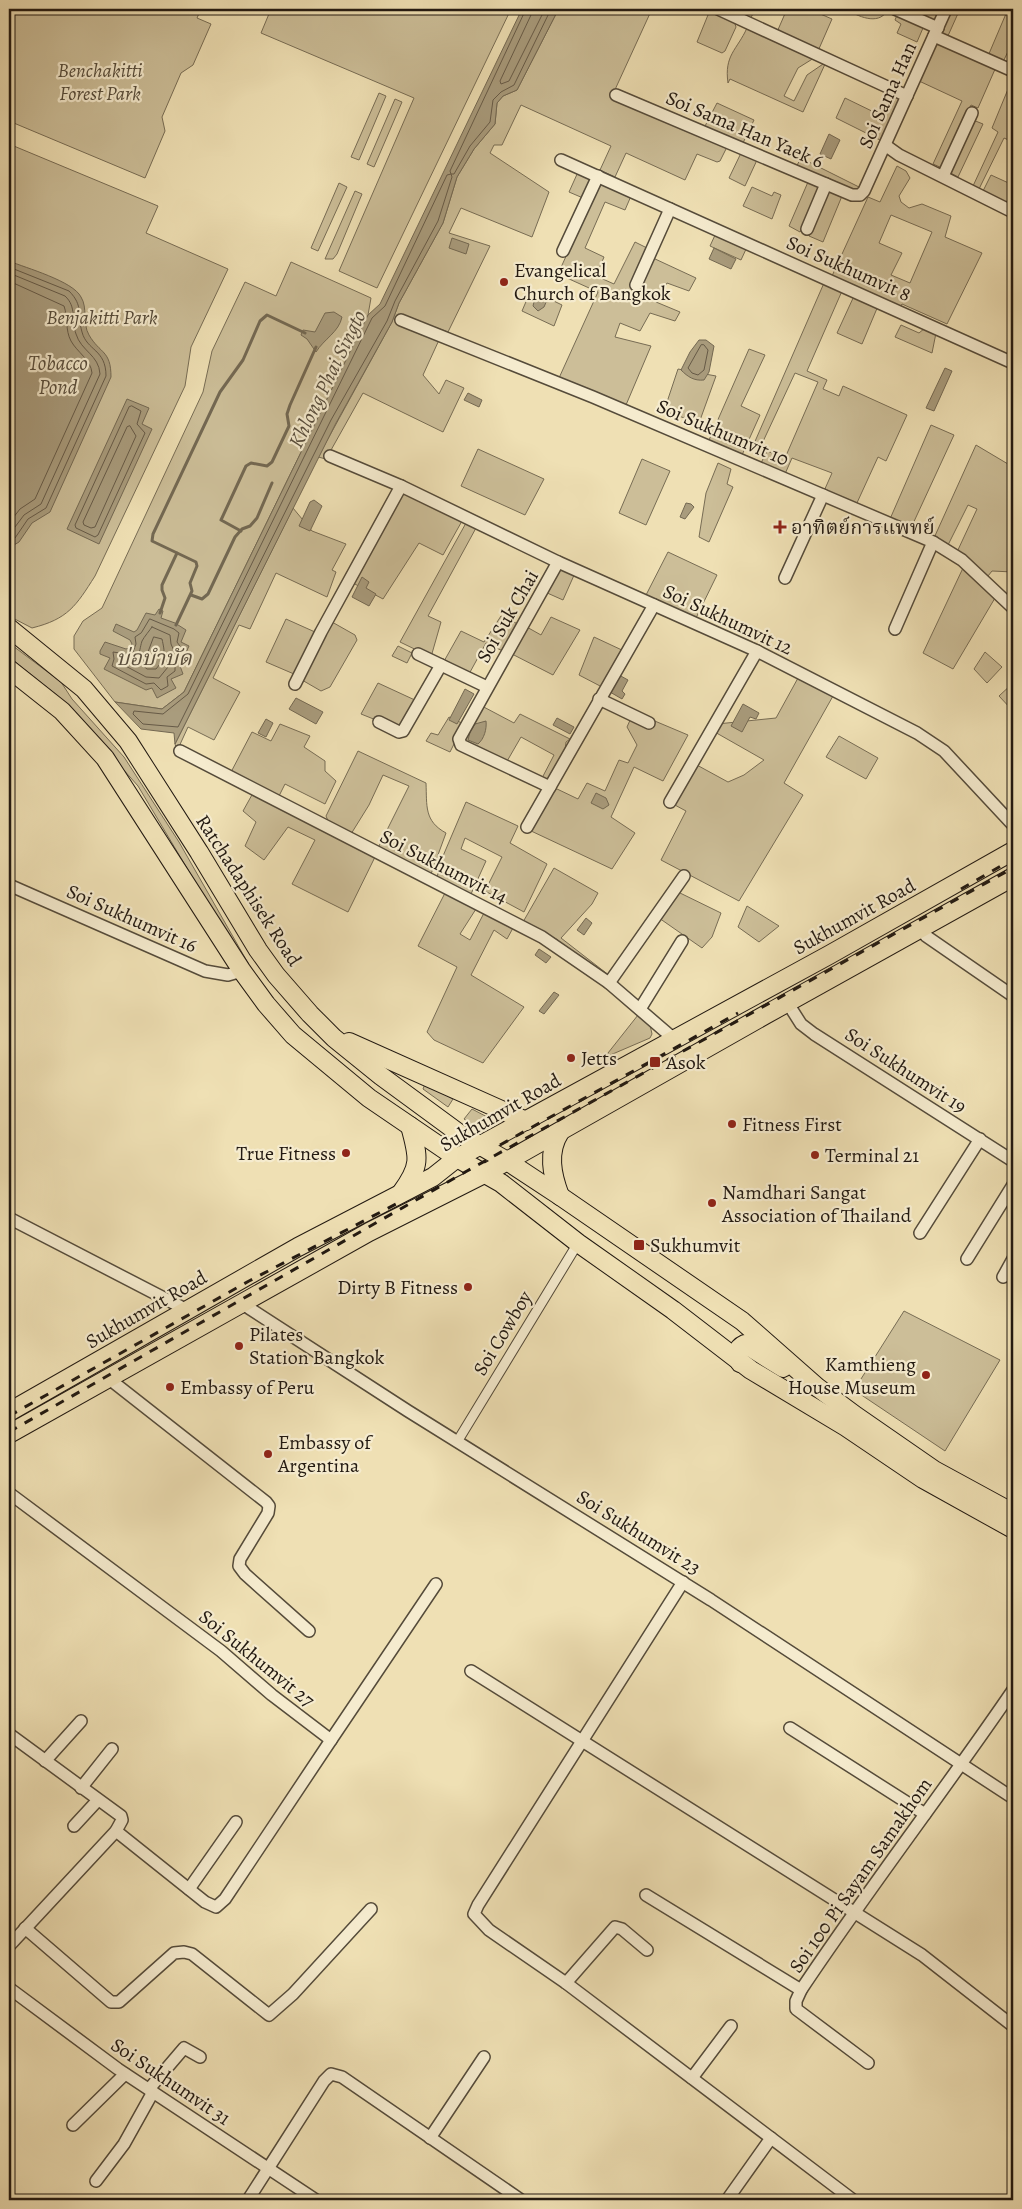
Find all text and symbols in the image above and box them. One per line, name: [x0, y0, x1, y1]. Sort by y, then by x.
street label: Soi Sama Han: [852, 38, 923, 153]
park label: Benchakitti Forest Park: [57, 57, 143, 107]
street label: Soi Sama Han Yaek 6: [662, 84, 828, 175]
street label: Soi Sukhumvit 8: [782, 229, 915, 308]
place label: Evangelical Church of Bangkok: [514, 257, 671, 307]
marker: Evangelical Church of Bangkok: [498, 276, 510, 288]
park label: Benjakitti Park: [46, 304, 158, 331]
water label: Khlong Phai Singto: [282, 305, 372, 453]
water label: Tobacco Pond: [28, 349, 88, 401]
street label: Soi Sukhumvit 10: [652, 392, 793, 473]
place label: อาทิตย์การแพทย์: [791, 514, 935, 541]
marker: อาทิตย์การแพทย์: [773, 520, 787, 534]
street label: Soi Suk Chai: [470, 565, 545, 668]
street label: Soi Sukhumvit 12: [658, 578, 798, 662]
water label: บ่อบำบัด: [116, 644, 192, 672]
street label: Ratchadaphisek Road: [189, 809, 308, 972]
street label: Soi Sukhumvit 14: [375, 823, 512, 910]
street label: Sukhumvit Road: [788, 872, 920, 961]
street label: Soi Sukhumvit 16: [62, 878, 201, 959]
street label: Soi Sukhumvit 19: [840, 1021, 972, 1120]
place label: Jetts: [581, 1045, 617, 1072]
place label: Asok: [665, 1049, 706, 1076]
marker: Jetts: [565, 1052, 577, 1064]
marker: Asok: [648, 1055, 662, 1069]
street label: Sukhumvit Road: [435, 1067, 566, 1158]
place label: Fitness First: [742, 1111, 842, 1138]
marker: Fitness First: [726, 1118, 738, 1130]
place label: True Fitness: [236, 1140, 336, 1167]
place label: Terminal 21: [825, 1142, 919, 1169]
marker: True Fitness: [340, 1147, 352, 1159]
marker: Terminal 21: [809, 1149, 821, 1161]
place label: Namdhari Sangat Association of Thailand: [721, 1179, 912, 1229]
marker: Namdhari Sangat Association of Thailand: [706, 1197, 718, 1209]
place label: Sukhumvit: [650, 1232, 741, 1259]
marker: Sukhumvit: [632, 1238, 646, 1252]
street label: Sukhumvit Road: [81, 1264, 212, 1355]
place label: Dirty B Fitness: [337, 1274, 458, 1301]
marker: Dirty B Fitness: [462, 1281, 474, 1293]
street label: Soi Cowboy: [467, 1285, 539, 1381]
place label: Pilates Station Bangkok: [249, 1321, 384, 1371]
marker: Pilates Station Bangkok: [233, 1340, 245, 1352]
place label: Kamthieng House Museum: [788, 1351, 916, 1401]
marker: Kamthieng House Museum: [920, 1369, 932, 1381]
place label: Embassy of Peru: [180, 1374, 315, 1401]
marker: Embassy of Peru: [164, 1381, 176, 1393]
place label: Embassy of Argentina: [277, 1429, 374, 1479]
marker: Embassy of Argentina: [262, 1448, 274, 1460]
street label: Soi Sukhumvit 23: [571, 1483, 706, 1581]
street label: Soi Sukhumvit 27: [193, 1603, 321, 1714]
street label: Soi 100 Pi Sayam Samakhom: [783, 1772, 938, 1978]
street label: Soi Sukhumvit 31: [105, 2031, 236, 2132]

